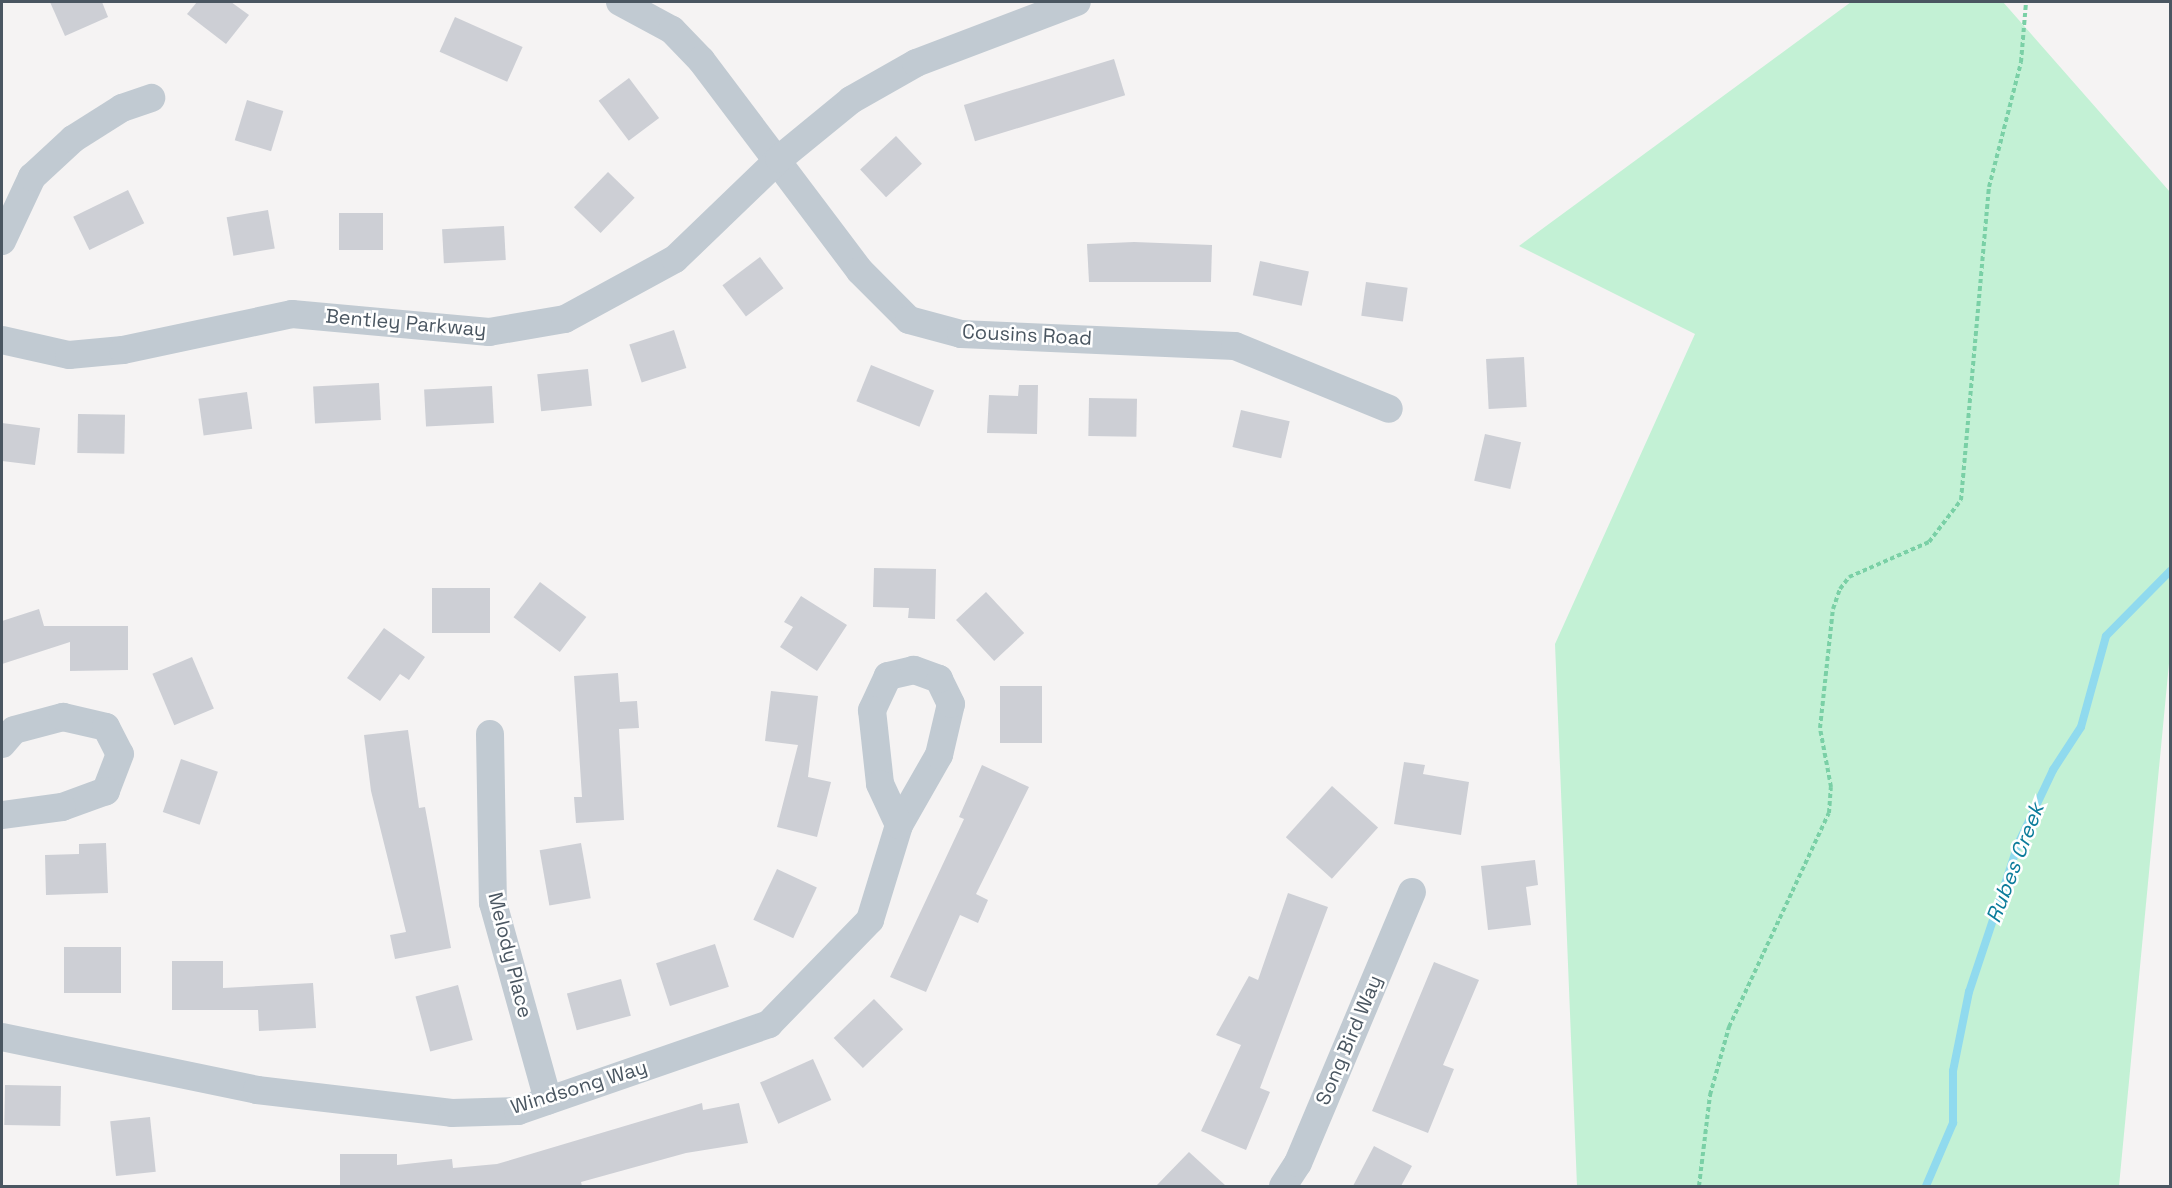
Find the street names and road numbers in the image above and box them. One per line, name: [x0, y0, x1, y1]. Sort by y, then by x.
street label: Bentley Parkway: [325, 304, 487, 342]
street label: Cousins Road: [962, 320, 1092, 350]
street label: Melody Place: [483, 890, 537, 1020]
street label: Song Bird Way: [1311, 971, 1387, 1109]
street label: Windsong Way: [508, 1055, 650, 1119]

